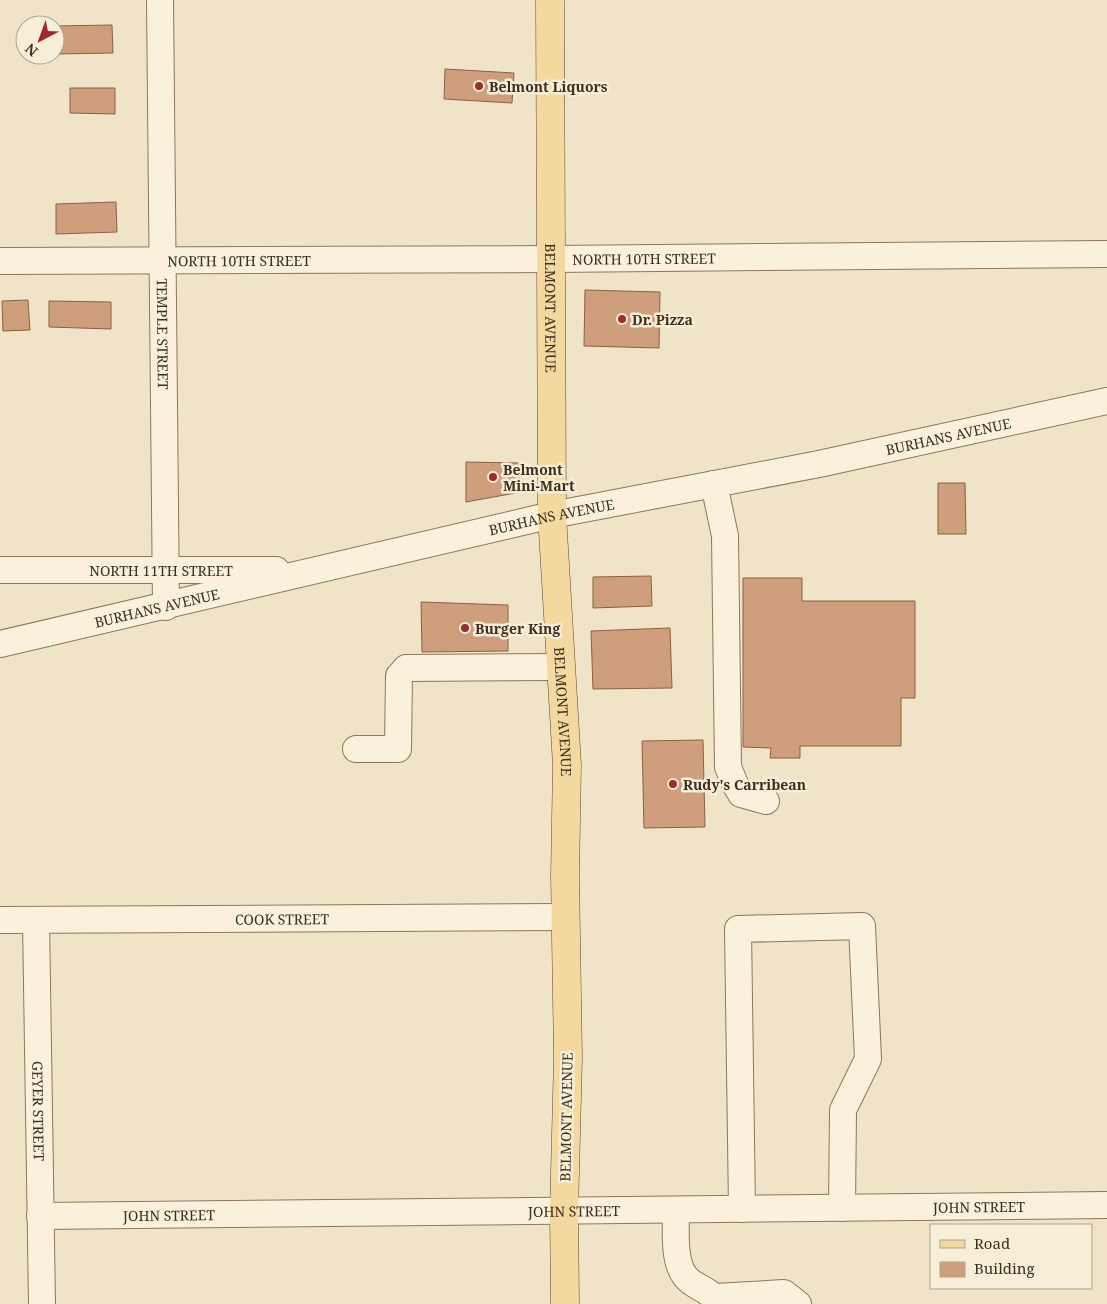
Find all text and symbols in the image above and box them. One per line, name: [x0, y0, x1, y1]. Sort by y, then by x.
north arrow: [15, 15, 65, 65]
text: N: [21, 39, 42, 61]
place label: Belmont Liquors: [489, 77, 608, 96]
marker: Belmont Liquors: [473, 80, 485, 92]
street label: BELMONT AVENUE: [541, 243, 561, 373]
street label: NORTH 10TH STREET: [572, 248, 716, 268]
street label: NORTH 10TH STREET: [167, 250, 311, 270]
street label: TEMPLE STREET: [153, 278, 173, 390]
place label: Dr. Pizza: [632, 310, 693, 329]
marker: Dr. Pizza: [616, 313, 628, 325]
street label: BURHANS AVENUE: [884, 413, 1013, 459]
place label: Belmont Mini-Mart: [503, 460, 575, 495]
marker: Belmont Mini-Mart: [487, 471, 499, 483]
street label: BURHANS AVENUE: [487, 494, 616, 539]
street label: NORTH 11TH STREET: [89, 561, 233, 580]
street label: BURHANS AVENUE: [92, 584, 221, 631]
place label: Burger King: [475, 619, 560, 638]
marker: Burger King: [459, 622, 471, 634]
street label: BELMONT AVENUE: [550, 646, 577, 777]
place label: Rudy's Carribean: [683, 775, 806, 794]
marker: Rudy's Carribean: [667, 778, 679, 790]
street label: COOK STREET: [235, 909, 329, 928]
street label: BELMONT AVENUE: [555, 1052, 577, 1182]
street label: GEYER STREET: [29, 1061, 49, 1162]
street label: JOHN STREET: [932, 1196, 1025, 1216]
street label: JOHN STREET: [527, 1201, 620, 1220]
street label: JOHN STREET: [122, 1205, 216, 1225]
legend: [930, 1224, 1092, 1289]
text: Road: [974, 1233, 1010, 1253]
text: Building: [974, 1258, 1035, 1278]

